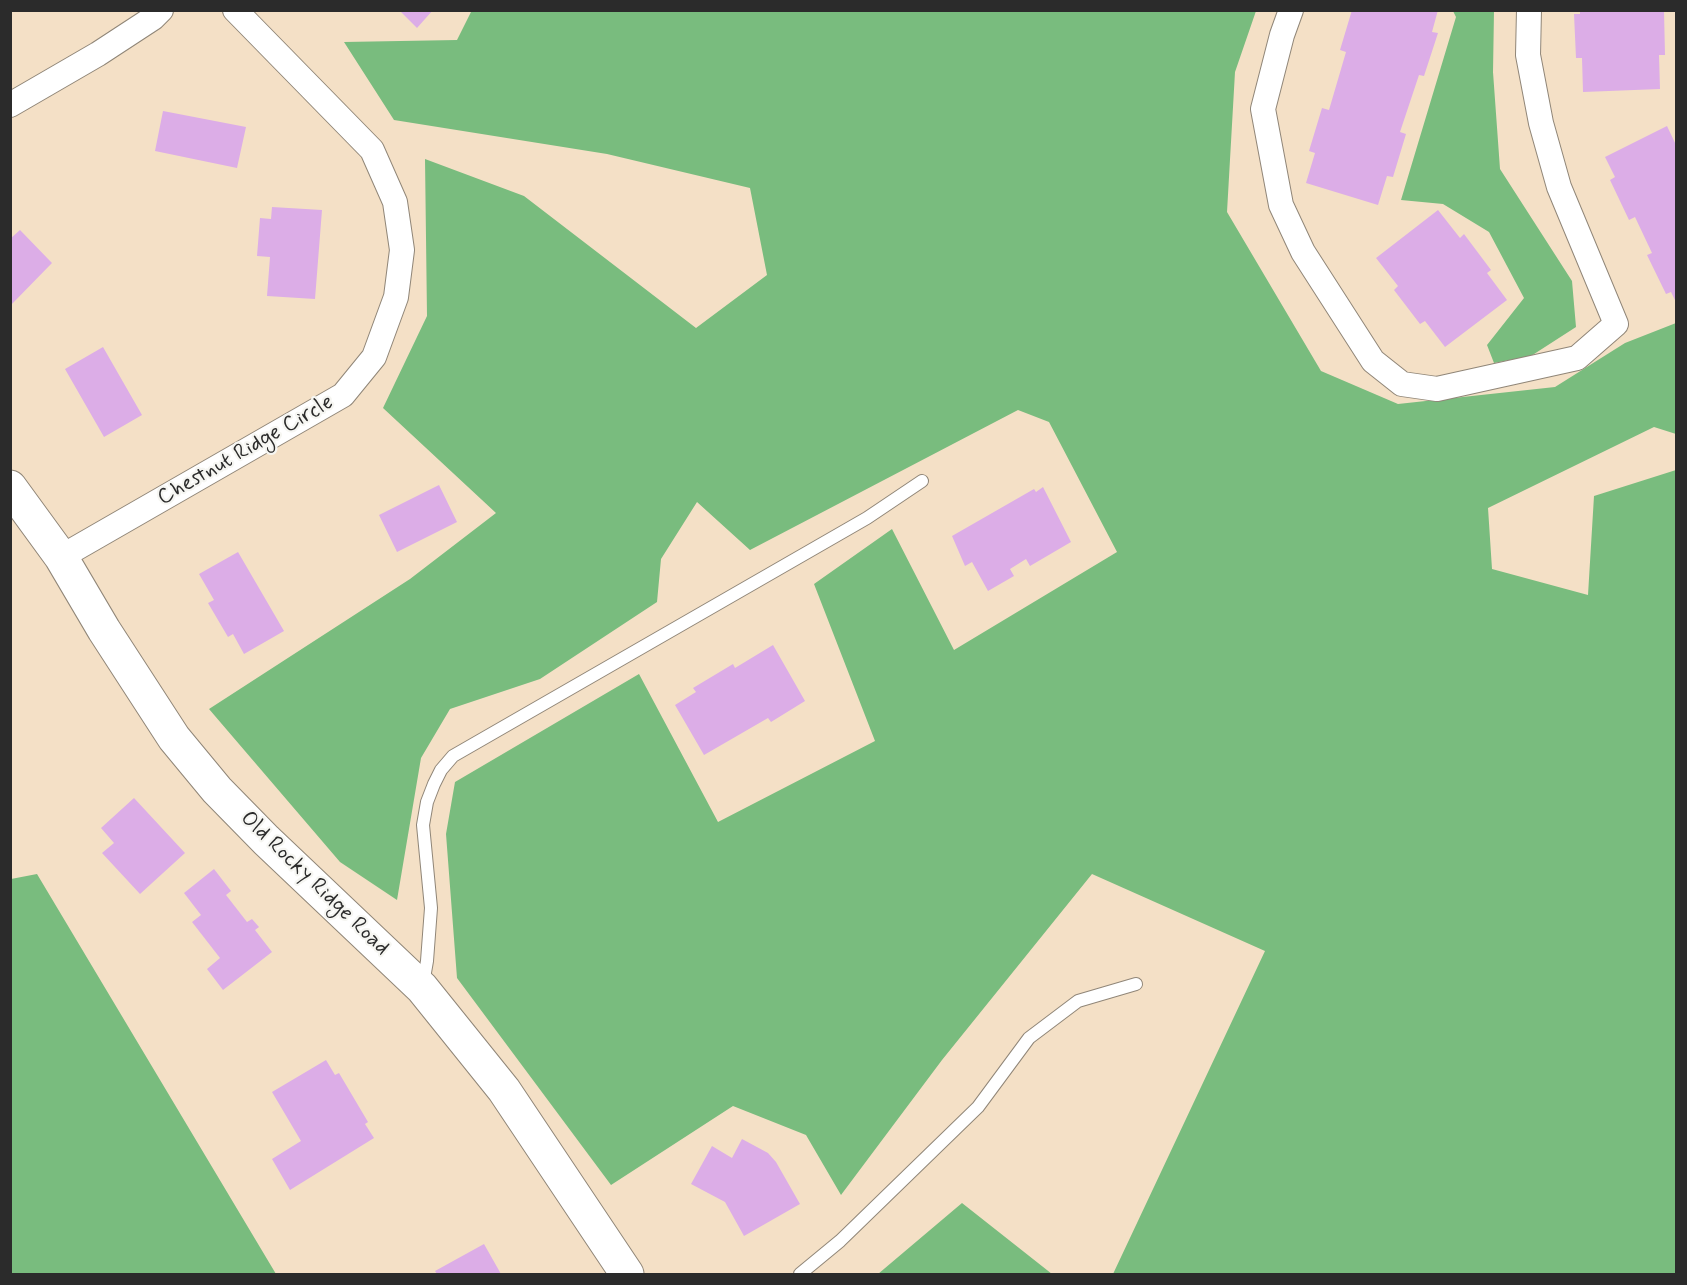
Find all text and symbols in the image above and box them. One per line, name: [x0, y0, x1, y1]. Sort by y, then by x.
street label: Chestnut Ridge Circle: [153, 390, 339, 512]
street label: Old Rocky Ridge Road: [234, 806, 394, 962]

